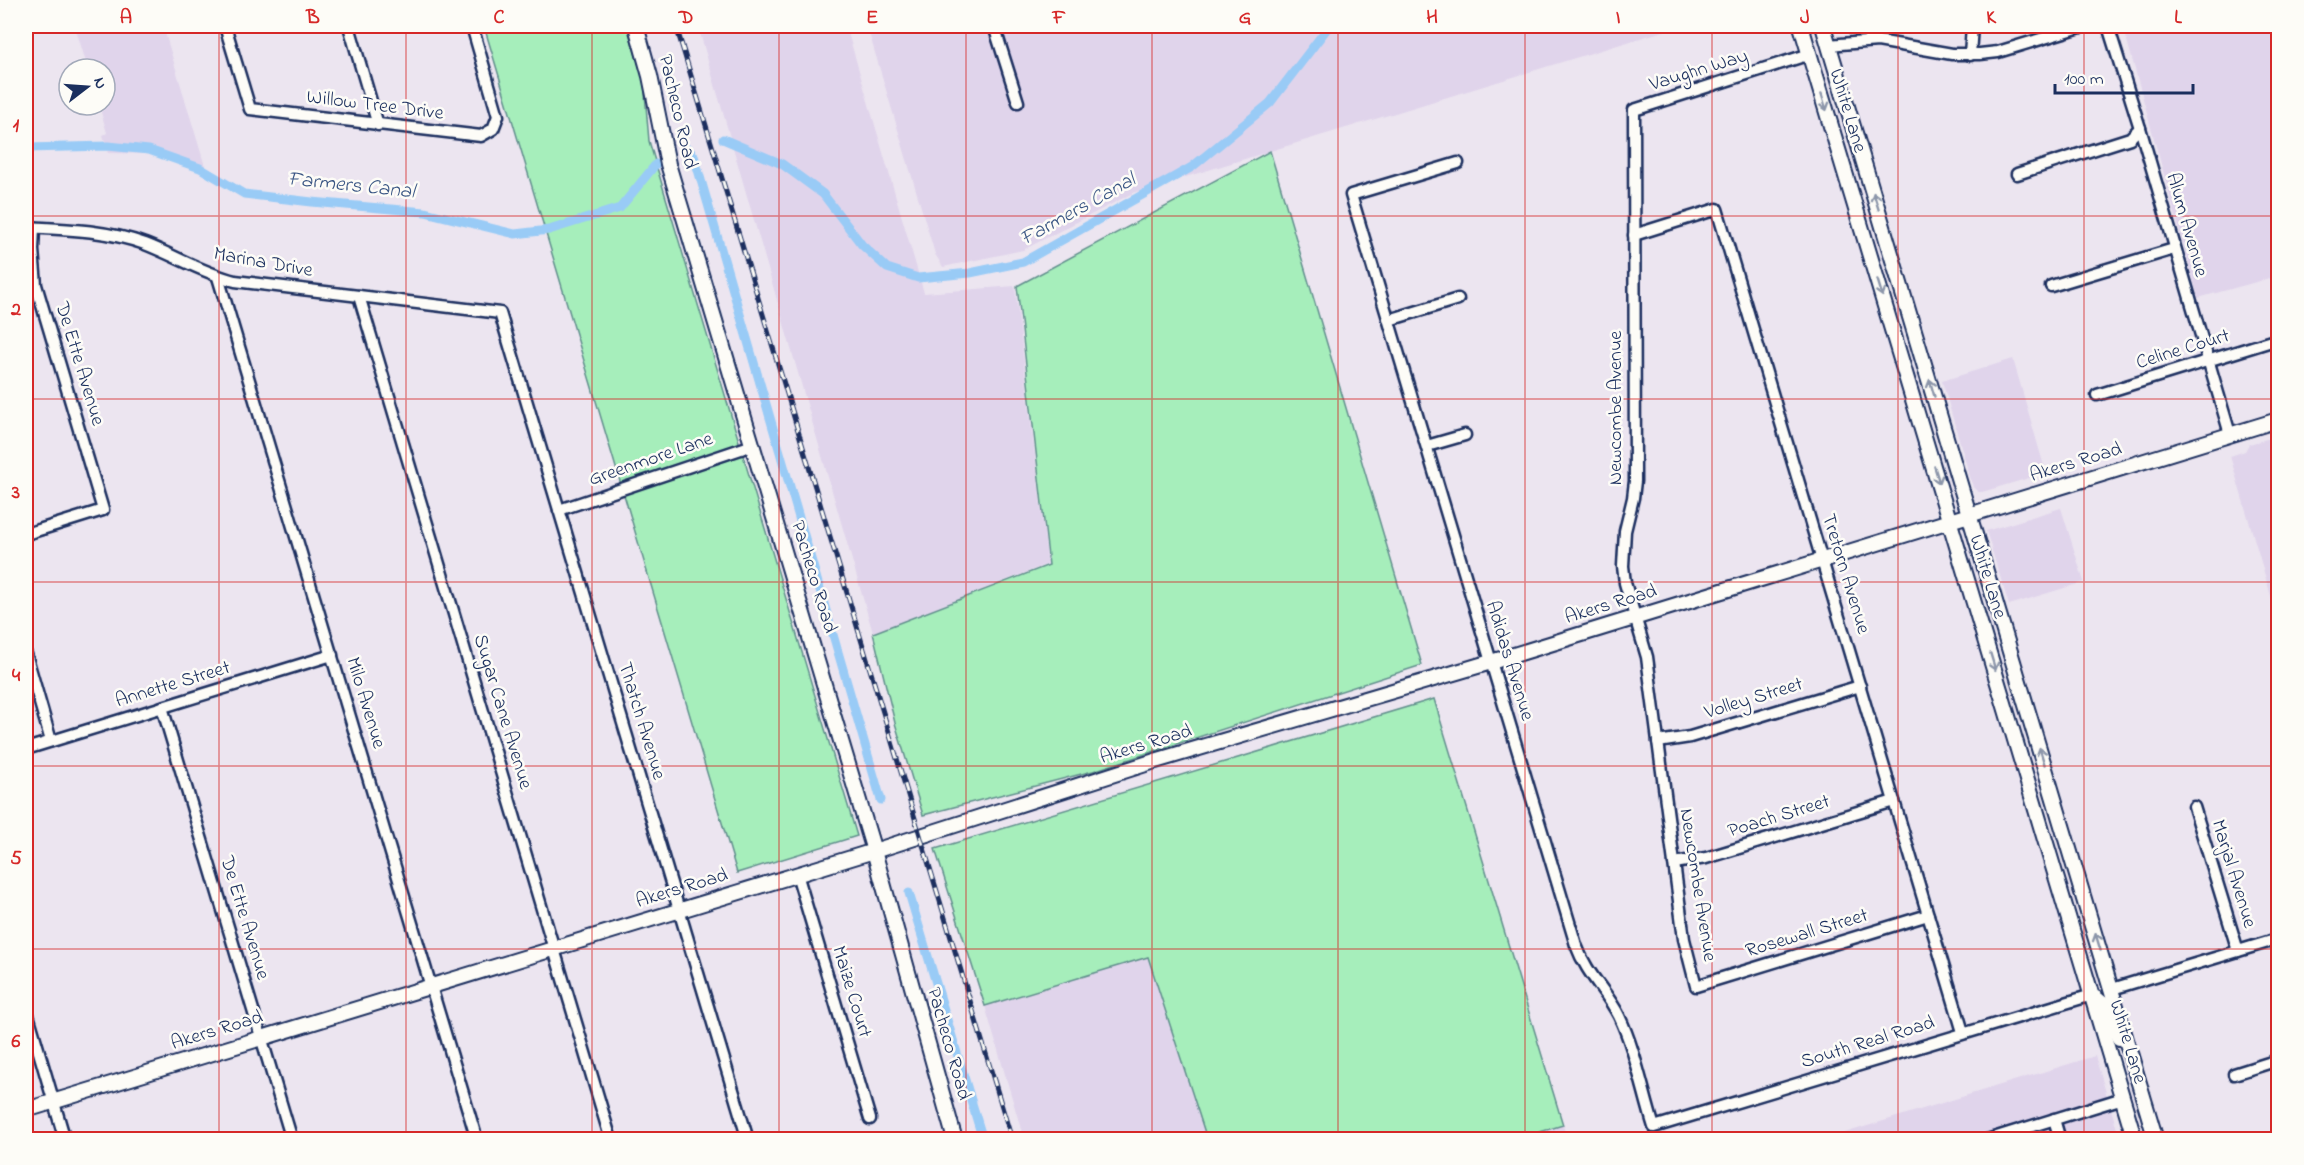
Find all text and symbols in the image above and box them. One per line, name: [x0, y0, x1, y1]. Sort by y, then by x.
text: A: [120, 4, 132, 33]
text: B: [305, 4, 320, 33]
text: C: [494, 4, 505, 33]
text: D: [678, 4, 693, 33]
text: E: [866, 4, 878, 33]
text: F: [1052, 4, 1066, 33]
text: G: [1239, 4, 1252, 33]
text: H: [1426, 4, 1438, 33]
text: I: [1616, 4, 1621, 33]
text: J: [1800, 4, 1810, 33]
text: K: [1986, 4, 1997, 33]
text: L: [2174, 4, 2182, 33]
street label: Vaughn Way: [1645, 42, 1752, 101]
street label: Pacheco Road: [650, 52, 704, 172]
north arrow: [57, 57, 117, 117]
scale bar: [2055, 57, 2193, 95]
street label: White Lane: [1821, 65, 1873, 157]
text: 100 m: [2064, 67, 2104, 93]
text: N: [86, 75, 113, 92]
street label: Willow Tree Drive: [305, 83, 445, 129]
one-way arrow: [1819, 92, 1830, 111]
text: 1: [13, 112, 20, 141]
water label: Farmers Canal: [286, 164, 419, 208]
water label: Farmers Canal: [1015, 165, 1143, 254]
street label: Alum Avenue: [2157, 169, 2215, 281]
one-way arrow: [1870, 192, 1881, 211]
street label: Marina Drive: [211, 240, 315, 286]
one-way arrow: [1875, 278, 1886, 297]
text: 2: [10, 296, 21, 325]
street label: De Ette Avenue: [46, 298, 112, 429]
street label: Celine Court: [2133, 322, 2234, 378]
street label: Newcombe Avenue: [1602, 331, 1631, 485]
one-way arrow: [1926, 379, 1937, 398]
street label: Greenmore Lane: [585, 425, 717, 495]
street label: Akers Road: [2026, 435, 2126, 491]
one-way arrow: [1932, 465, 1943, 484]
text: 3: [11, 479, 20, 508]
street label: Tretorn Avenue: [1813, 510, 1877, 638]
street label: Pacheco Road: [782, 517, 844, 637]
street label: White Lane: [1961, 531, 2013, 623]
street label: Akers Road: [1561, 577, 1661, 633]
street label: Adidas Avenue: [1477, 597, 1541, 725]
street label: Sugar Cane Avenue: [464, 631, 539, 793]
one-way arrow: [1988, 652, 1999, 671]
street label: Annette Street: [112, 654, 234, 716]
street label: Milo Avenue: [337, 654, 393, 752]
street label: Thatch Avenue: [609, 659, 673, 783]
text: 4: [12, 662, 21, 691]
street label: Volley Street: [1700, 670, 1807, 728]
street label: Akers Road: [1096, 717, 1196, 773]
one-way arrow: [2036, 747, 2047, 766]
street label: Poach Street: [1724, 788, 1834, 846]
street label: Newcombe Avenue: [1671, 806, 1723, 964]
street label: Marjal Avenue: [2203, 816, 2263, 932]
text: 5: [10, 845, 22, 874]
street label: De Ette Avenue: [211, 852, 277, 983]
street label: Akers Road: [632, 861, 732, 917]
street label: Rosewall Street: [1742, 902, 1872, 966]
one-way arrow: [2092, 933, 2103, 952]
street label: Maize Court: [823, 943, 879, 1042]
street label: Pacheco Road: [918, 984, 978, 1104]
street label: White Lane: [2101, 996, 2153, 1088]
street label: Akers Road: [167, 1003, 267, 1059]
street label: South Real Road: [1798, 1009, 1938, 1077]
text: 6: [12, 1028, 21, 1057]

